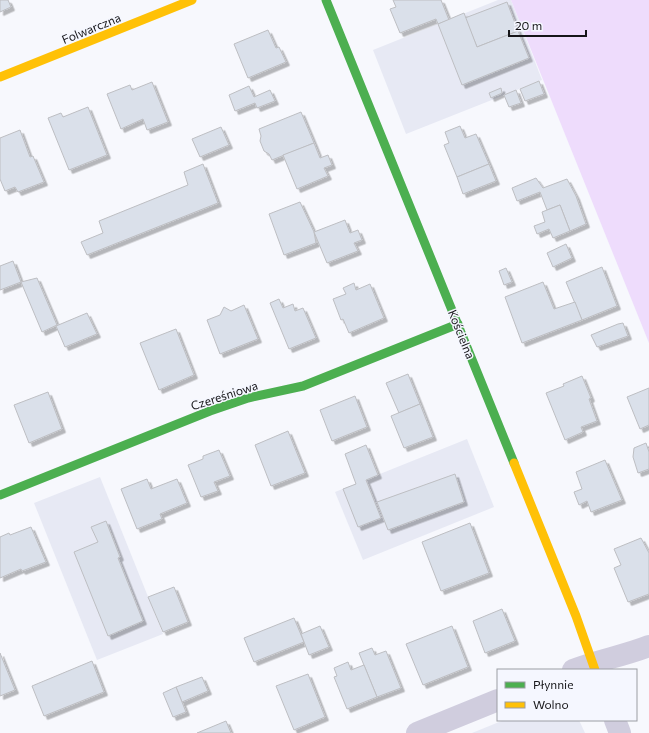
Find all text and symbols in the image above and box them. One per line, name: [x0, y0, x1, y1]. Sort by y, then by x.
street label: Folwarczna: [60, 10, 122, 46]
scale bar: [509, 12, 586, 38]
text: 20 m: [515, 18, 542, 32]
street label: Kościelna: [446, 307, 478, 361]
street label: Czereśniowa: [189, 378, 259, 412]
legend: [497, 669, 637, 721]
text: Płynnie: [533, 677, 574, 691]
text: Wolno: [533, 697, 569, 711]

